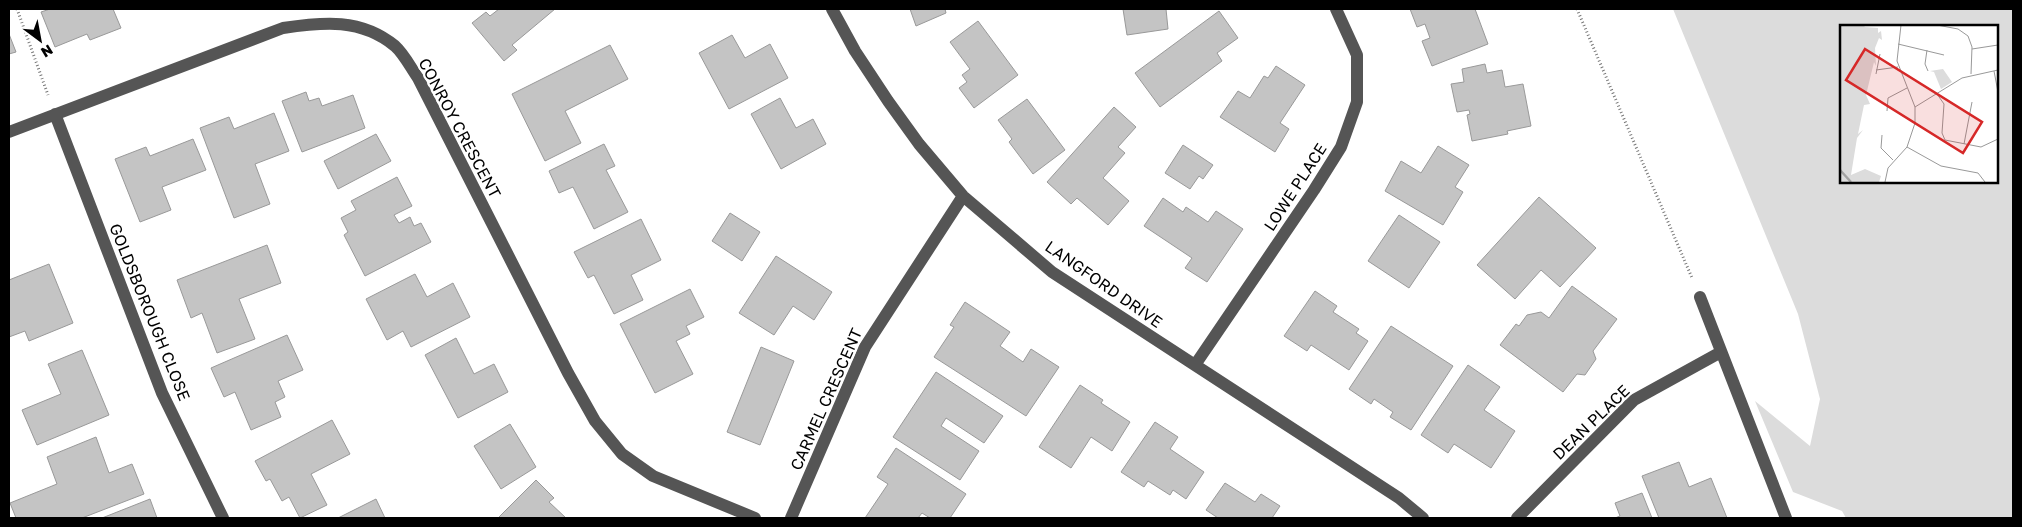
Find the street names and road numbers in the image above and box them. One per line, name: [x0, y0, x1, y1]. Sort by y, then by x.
street label: CONROY CRESCENT: [415, 55, 505, 202]
street label: LOWE PLACE: [1259, 139, 1331, 235]
street label: GOLDSBOROUGH CLOSE: [105, 221, 195, 403]
street label: LANGFORD DRIVE: [1041, 236, 1167, 332]
street label: CARMEL CRESCENT: [786, 325, 866, 473]
street label: DEAN PLACE: [1548, 380, 1634, 464]

